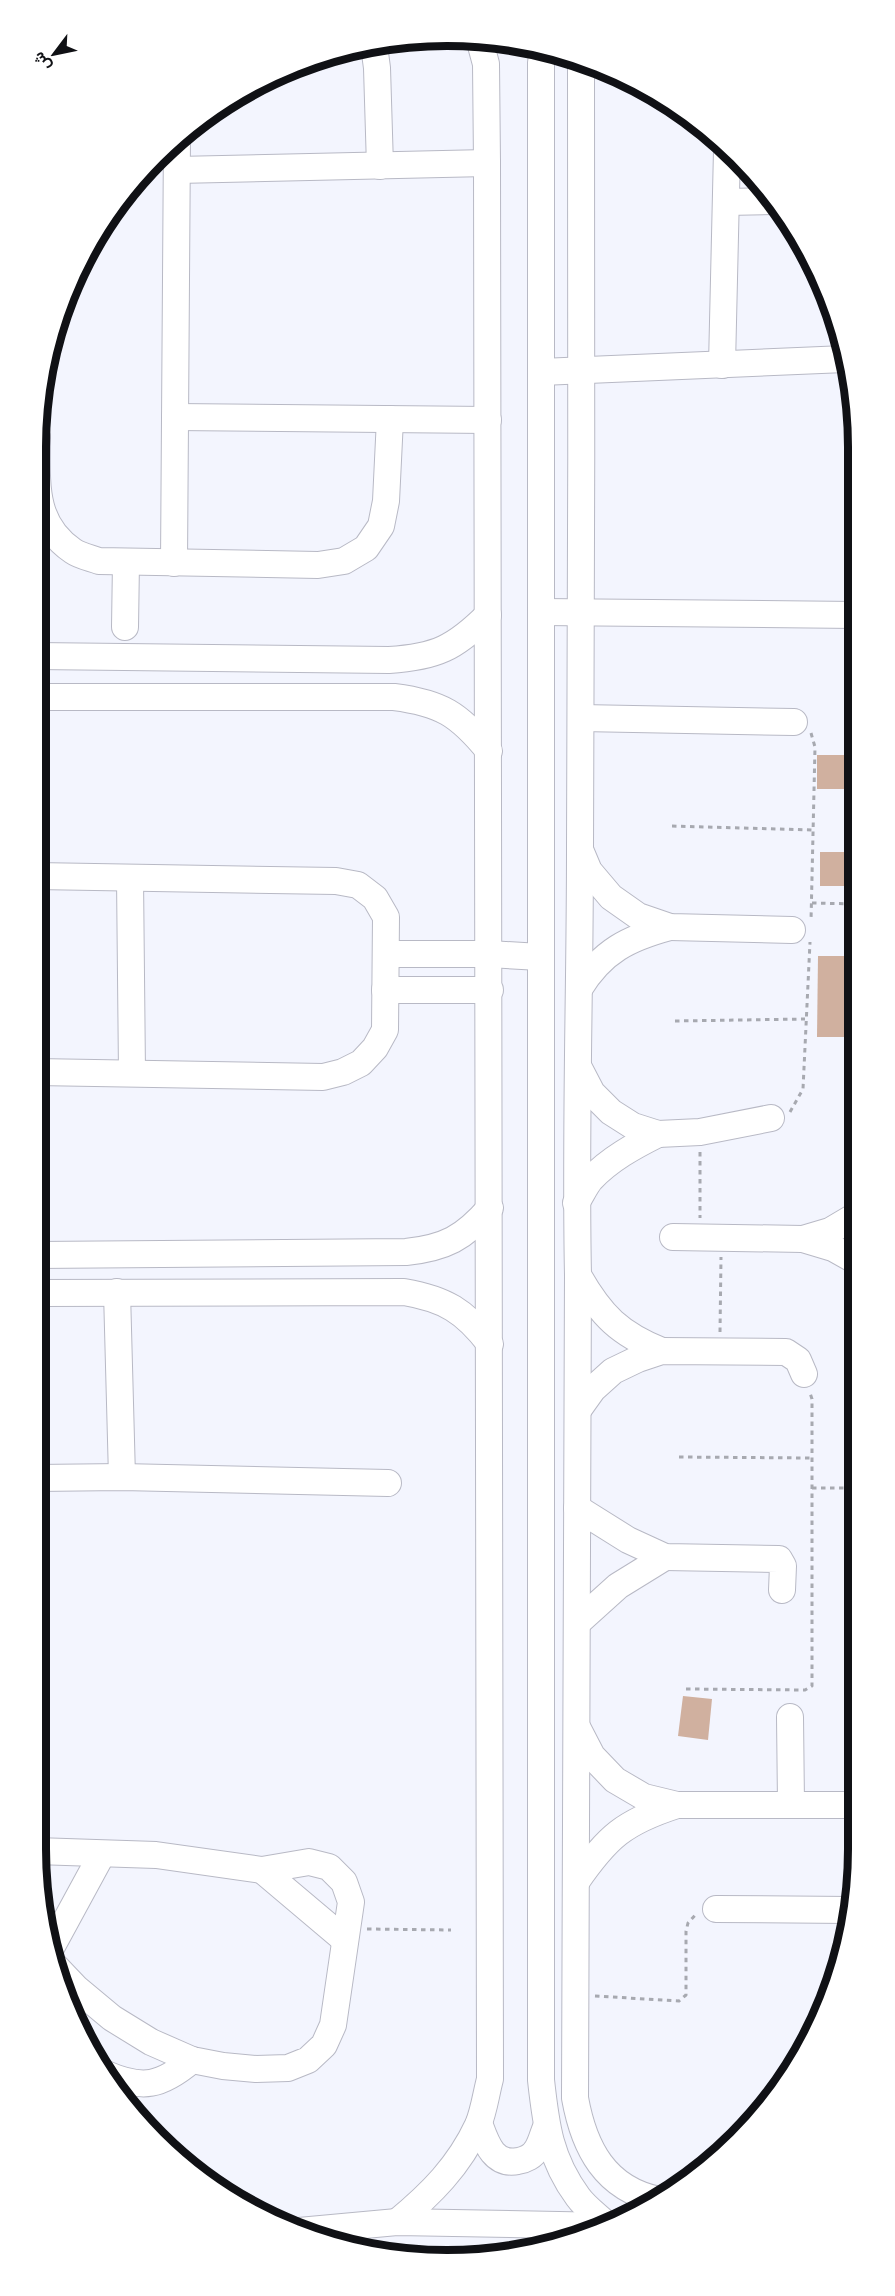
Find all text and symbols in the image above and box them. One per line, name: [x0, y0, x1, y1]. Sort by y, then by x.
north arrow: [24, 24, 84, 84]
text: ش: [29, 48, 55, 75]

